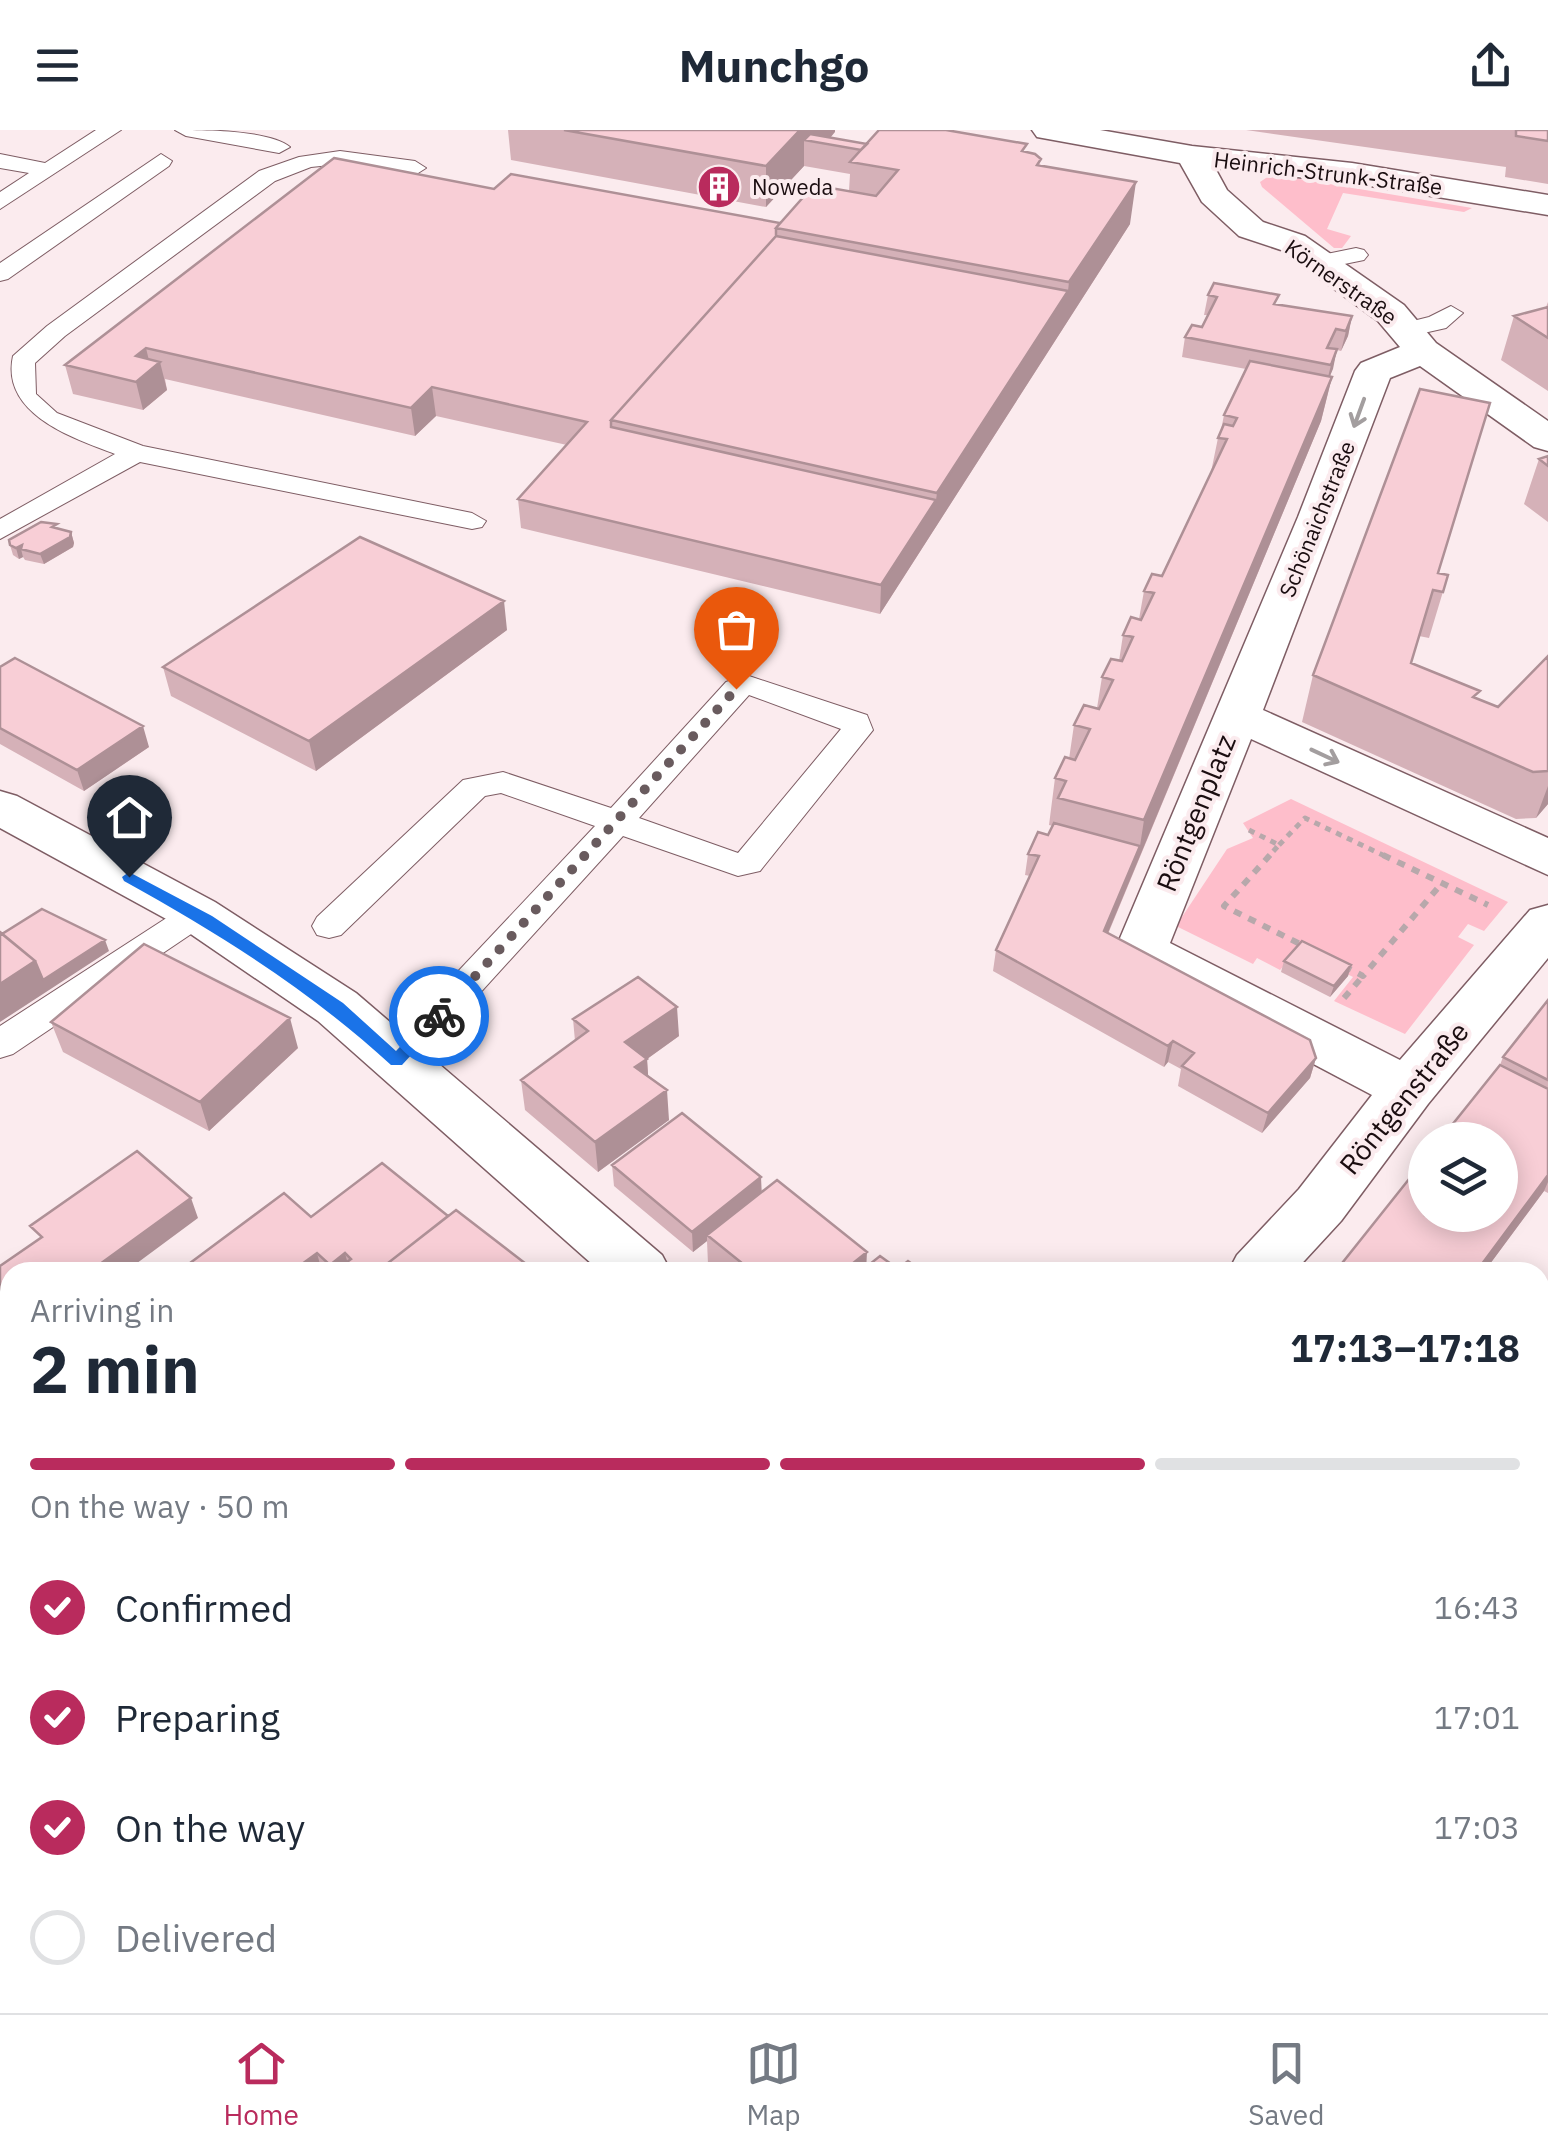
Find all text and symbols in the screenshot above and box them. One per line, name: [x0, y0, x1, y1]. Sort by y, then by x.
text: Munchgo: [679, 36, 869, 94]
icon: menu: [30, 38, 85, 93]
icon: share: [1463, 38, 1518, 93]
street label: Heinrich-Strunk-Straße: [1212, 144, 1444, 201]
building icon: Noweda: [696, 164, 742, 210]
place label: Noweda: [752, 172, 833, 201]
street label: Körnerstraße: [1279, 232, 1403, 331]
one-way arrow: [1349, 396, 1367, 427]
street label: Schönaichstraße: [1272, 436, 1361, 601]
pin: [694, 587, 779, 690]
icon: bag: [709, 602, 764, 657]
street label: Röntgenplatz: [1147, 729, 1244, 897]
one-way arrow: [1309, 748, 1340, 766]
pin: [87, 775, 172, 878]
icon: home: [102, 790, 157, 845]
courier: [389, 966, 489, 1066]
icon: bike: [412, 989, 467, 1044]
street label: Röntgenstraße: [1331, 1014, 1477, 1182]
map controls: [1408, 1122, 1518, 1232]
button: layers: [1408, 1122, 1518, 1232]
text: Arriving in: [30, 1289, 175, 1331]
text: 17:13–17:18: [1290, 1323, 1520, 1372]
text: 2 min: [30, 1326, 200, 1411]
text: On the way · 50 m: [30, 1485, 290, 1527]
icon: check: [30, 1580, 85, 1635]
text: Confirmed: [115, 1583, 293, 1632]
text: 16:43: [1434, 1586, 1520, 1628]
icon: check: [30, 1690, 85, 1745]
text: Preparing: [115, 1693, 280, 1742]
text: 17:01: [1434, 1696, 1520, 1738]
icon: check: [30, 1800, 85, 1855]
text: On the way: [115, 1803, 305, 1852]
text: 17:03: [1434, 1806, 1520, 1848]
text: Delivered: [115, 1913, 277, 1962]
tab: Home: [224, 2036, 299, 2133]
tab: Map: [746, 2036, 801, 2133]
tab: Saved: [1248, 2036, 1324, 2133]

